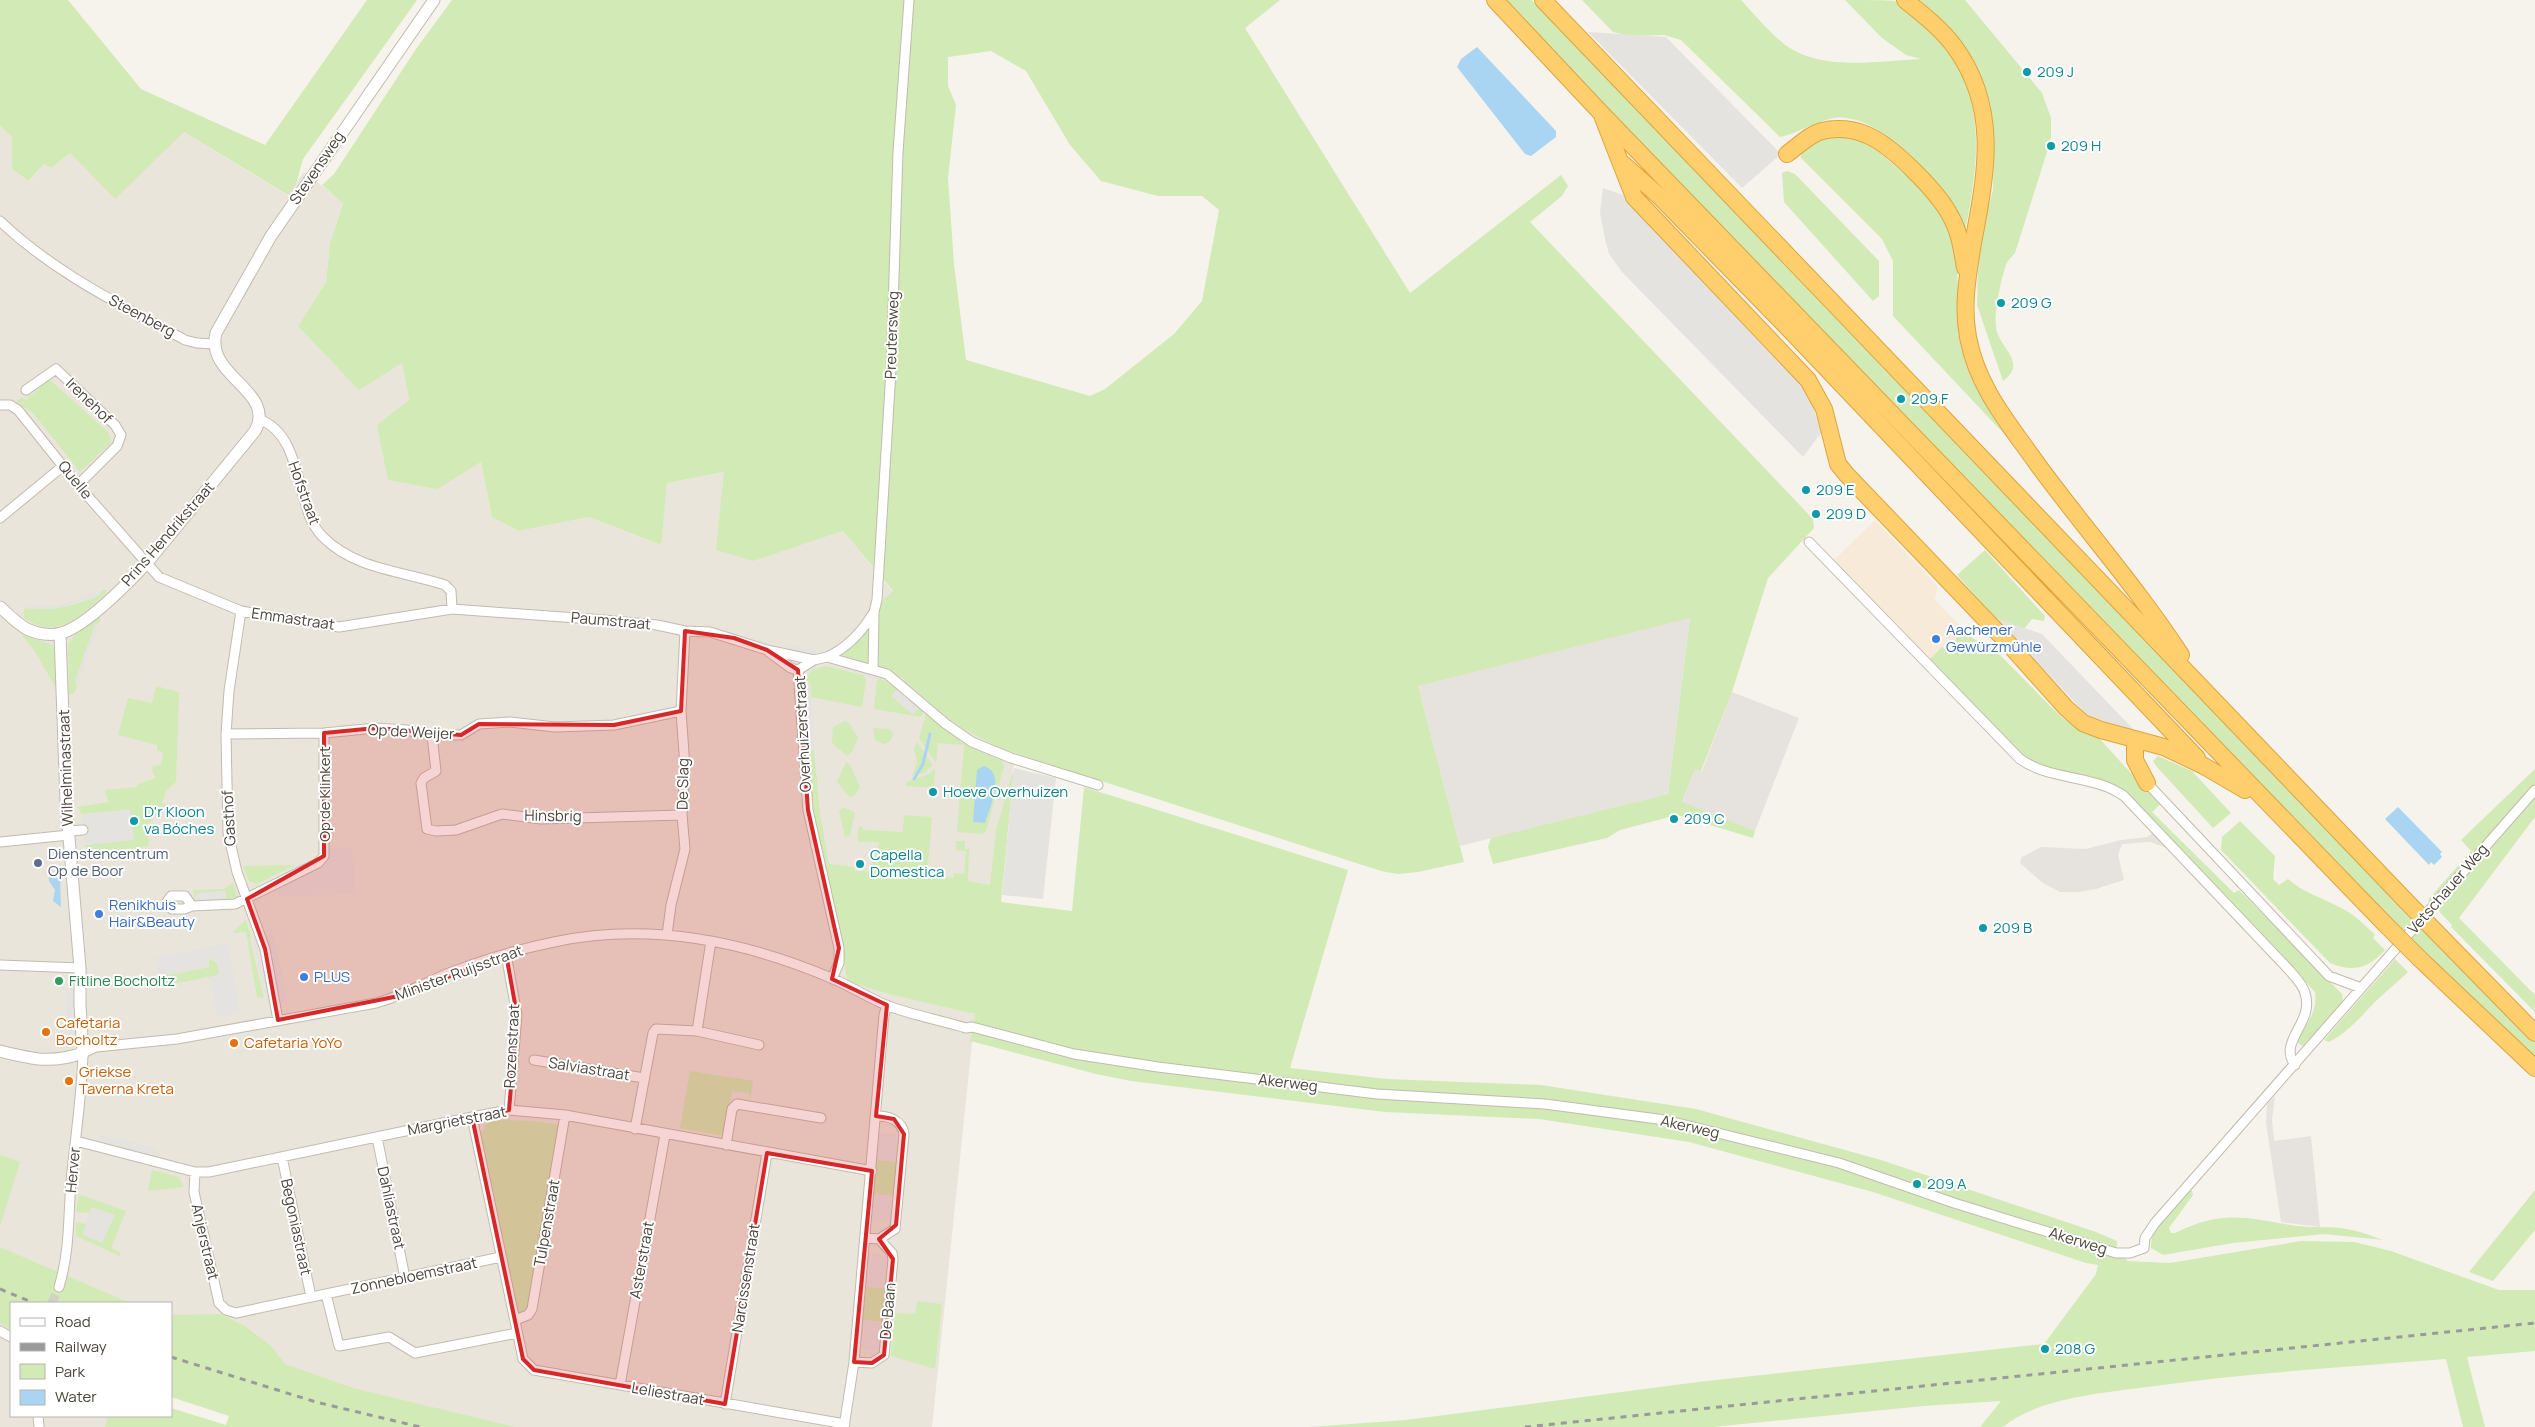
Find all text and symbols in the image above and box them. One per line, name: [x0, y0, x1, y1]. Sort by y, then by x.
place label: 209 J: [2037, 61, 2074, 82]
marker: 209 J: [2021, 66, 2033, 78]
street label: Stevensweg: [284, 127, 349, 209]
place label: 209 H: [2061, 135, 2101, 156]
marker: 209 H: [2045, 140, 2057, 152]
street label: Steenberg: [105, 289, 179, 342]
street label: Preutersweg: [879, 291, 904, 379]
place label: 209 G: [2011, 292, 2052, 313]
marker: 209 G: [1995, 297, 2007, 309]
street label: Irenehof: [61, 373, 118, 429]
place label: 209 F: [1911, 388, 1949, 409]
marker: 209 F: [1895, 393, 1907, 405]
street label: Quelle: [53, 456, 98, 504]
street label: Hofstraat: [283, 458, 326, 527]
street label: Prins Hendrikstraat: [116, 477, 219, 590]
place label: 209 E: [1816, 479, 1855, 500]
marker: 209 E: [1800, 484, 1812, 496]
place label: 209 D: [1826, 503, 1866, 524]
marker: 209 D: [1810, 508, 1822, 520]
street label: Emmastraat: [250, 602, 336, 635]
street label: Paumstraat: [570, 607, 652, 634]
place label: Aachener Gewürzmühle: [1946, 619, 2042, 657]
marker: Aachener Gewürzmühle: [1930, 633, 1942, 645]
street label: Overhuizerstraat: [789, 675, 816, 793]
street label: Wilhelminastraat: [53, 709, 78, 827]
street label: Op de Weijer: [367, 719, 455, 744]
street label: Op de Klinkert: [314, 746, 335, 842]
street label: De Slag: [672, 758, 693, 810]
place label: Hoeve Overhuizen: [943, 781, 1068, 802]
marker: Hoeve Overhuizen: [927, 786, 939, 798]
street label: Gasthof: [217, 789, 240, 846]
place label: D'r Kloon va Bóches: [144, 801, 215, 839]
street label: Hinsbrig: [524, 805, 582, 826]
place label: 209 C: [1684, 808, 1725, 829]
marker: 209 C: [1668, 813, 1680, 825]
marker: D'r Kloon va Bóches: [128, 815, 140, 827]
street label: Vetschauer Weg: [2403, 839, 2493, 938]
place label: Dienstencentrum Op de Boor: [48, 843, 169, 881]
place label: Capella Domestica: [870, 844, 944, 882]
marker: Dienstencentrum Op de Boor: [32, 857, 44, 869]
marker: Capella Domestica: [854, 858, 866, 870]
place label: Renikhuis Hair&Beauty: [109, 894, 195, 932]
marker: Renikhuis Hair&Beauty: [93, 908, 105, 920]
place label: 209 B: [1993, 917, 2032, 938]
marker: 209 B: [1977, 922, 1989, 934]
street label: Minister Ruijsstraat: [392, 940, 526, 1005]
place label: PLUS: [314, 966, 350, 987]
place label: Fitline Bocholtz: [69, 970, 175, 991]
marker: PLUS: [298, 971, 310, 983]
marker: Fitline Bocholtz: [53, 975, 65, 987]
street label: Rozenstraat: [499, 1003, 524, 1089]
place label: Cafetaria Bocholtz: [56, 1012, 120, 1050]
marker: Cafetaria Bocholtz: [40, 1026, 52, 1038]
place label: Cafetaria YoYo: [244, 1032, 342, 1053]
marker: Cafetaria YoYo: [228, 1037, 240, 1049]
street label: Salviastraat: [547, 1052, 631, 1085]
place label: Griekse Taverna Kreta: [79, 1061, 174, 1099]
street label: Akerweg: [1257, 1068, 1319, 1097]
marker: Griekse Taverna Kreta: [63, 1075, 75, 1087]
street label: Margrietstraat: [406, 1101, 508, 1140]
street label: Akerweg: [1659, 1110, 1722, 1143]
street label: Herver: [60, 1146, 85, 1194]
street label: Dahliastraat: [372, 1164, 411, 1251]
place label: 209 A: [1927, 1173, 1967, 1194]
street label: Begoniastraat: [276, 1177, 317, 1277]
street label: Tulpenstraat: [528, 1177, 565, 1268]
marker: 209 A: [1911, 1178, 1923, 1190]
street label: Anjerstraat: [187, 1202, 224, 1282]
street label: Asterstraat: [624, 1219, 659, 1300]
street label: Narcissenstraat: [727, 1222, 765, 1334]
street label: Akerweg: [2046, 1222, 2110, 1259]
street label: Zonnebloemstraat: [349, 1252, 479, 1299]
street label: De Baan: [875, 1282, 900, 1340]
legend: [10, 1302, 172, 1417]
text: Road: [55, 1311, 91, 1332]
text: Railway: [55, 1336, 107, 1357]
place label: 208 G: [2055, 1338, 2095, 1359]
marker: 208 G: [2039, 1343, 2051, 1355]
text: Park: [55, 1361, 85, 1382]
street label: Leliestraat: [630, 1377, 706, 1410]
text: Water: [55, 1386, 97, 1407]

